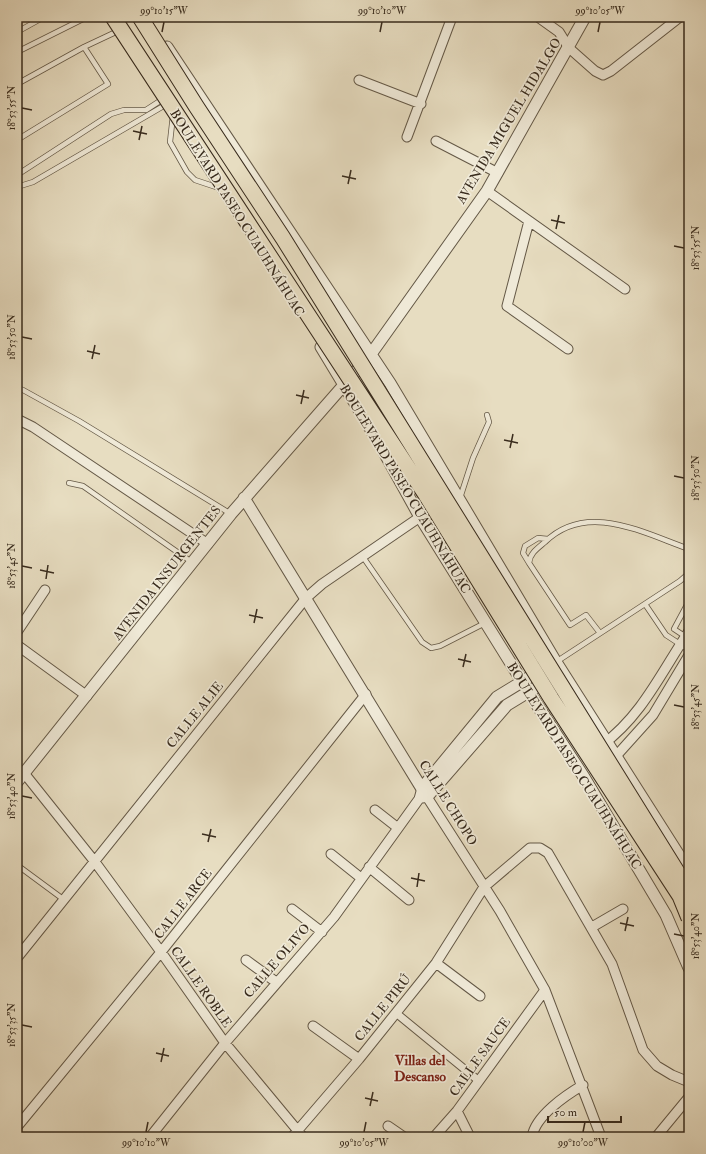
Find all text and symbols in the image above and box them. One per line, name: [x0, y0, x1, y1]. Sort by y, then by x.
text: 99°10'15"W: [139, 5, 189, 17]
text: 99°10'10"W: [357, 5, 407, 17]
text: 99°10'05"W: [574, 5, 625, 17]
street label: AVENIDA MIGUEL HIDALGO: [452, 35, 565, 208]
text: 18°53'55"N: [6, 86, 18, 130]
street label: BOULEVARD PASEO CUAUHNÁHUAC: [166, 106, 309, 320]
text: 18°53'55"N: [690, 226, 702, 270]
text: 18°53'50"N: [6, 314, 18, 360]
street label: BOULEVARD PASEO CUAUHNÁHUAC: [336, 381, 475, 597]
text: 18°53'50"N: [690, 455, 702, 501]
street label: AVENIDA INSURGENTES: [109, 502, 225, 644]
text: 18°53'45"N: [6, 543, 18, 589]
street label: BOULEVARD PASEO CUAUHNÁHUAC: [503, 659, 646, 873]
street label: CALLE ALIE: [163, 678, 227, 752]
text: 18°53'45"N: [690, 684, 702, 730]
street label: CALLE CHOPO: [415, 757, 481, 849]
text: 18°53'40"N: [6, 773, 18, 819]
street label: CALLE ARCE: [151, 866, 215, 942]
text: 18°53'40"N: [690, 913, 702, 959]
street label: CALLE OLIVO: [240, 921, 314, 1001]
street label: CALLE ROBLE: [167, 943, 235, 1031]
street label: CALLE PIRÚ: [350, 971, 415, 1045]
text: 18°53'35"N: [6, 1003, 18, 1047]
street label: CALLE SAUCE: [446, 1014, 514, 1100]
district label: Villas del Descanso: [394, 1052, 446, 1085]
scale bar: [548, 1098, 621, 1124]
text: 50 m: [554, 1105, 578, 1120]
text: 99°10'10"W: [121, 1137, 171, 1149]
text: 99°10'05"W: [338, 1137, 389, 1149]
text: 99°10'00"W: [557, 1137, 609, 1149]

